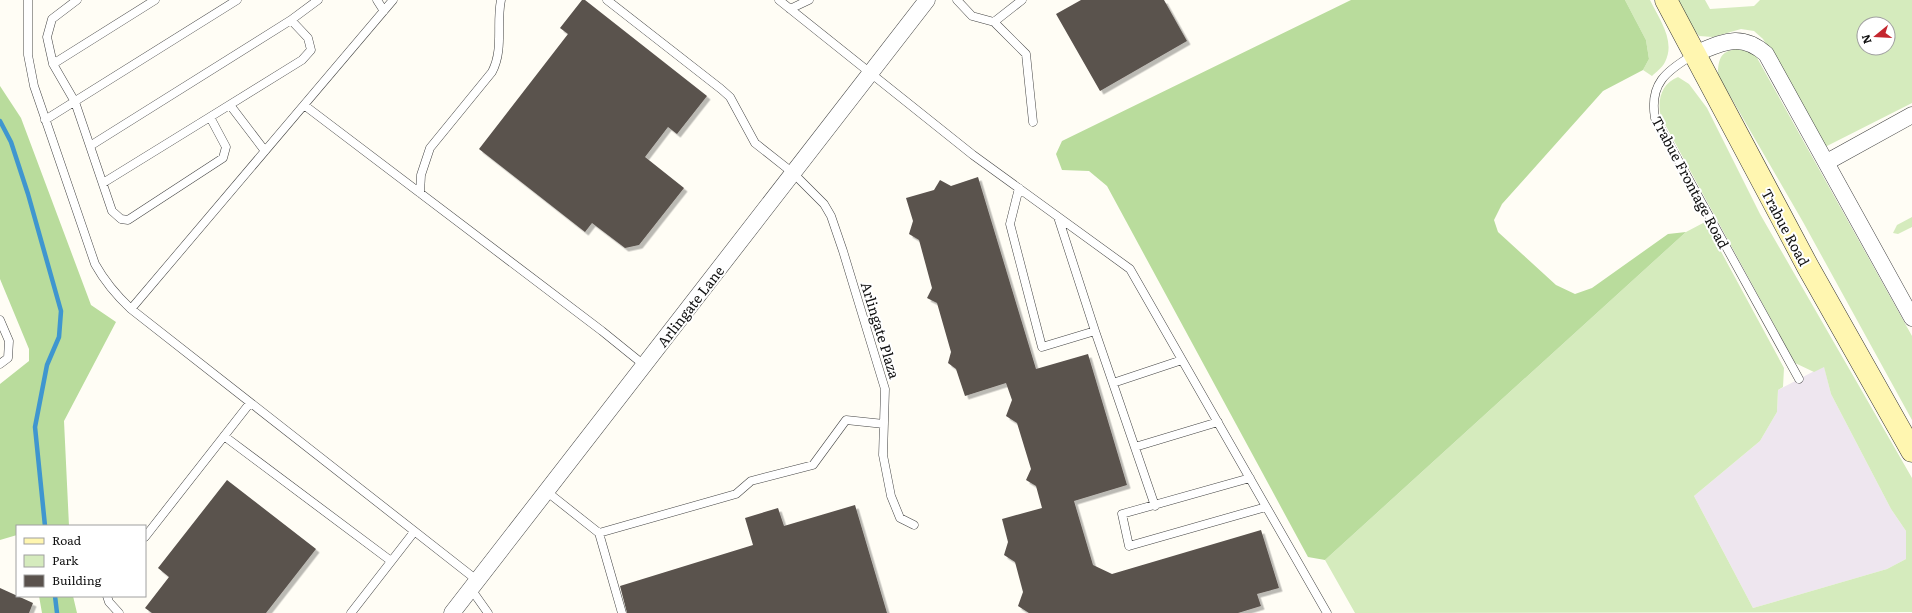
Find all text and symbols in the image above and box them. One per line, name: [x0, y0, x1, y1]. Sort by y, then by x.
north arrow: [1856, 16, 1896, 56]
text: N: [1857, 33, 1875, 46]
street label: Trabue Frontage Road: [1648, 112, 1735, 252]
street label: Trabue Road: [1757, 185, 1815, 270]
street label: Arlingate Lane: [652, 261, 728, 351]
street label: Arlingate Plaza: [857, 279, 905, 381]
legend: [16, 525, 146, 597]
text: Road: [52, 531, 82, 549]
text: Park: [52, 551, 79, 569]
text: Building: [52, 571, 102, 589]

